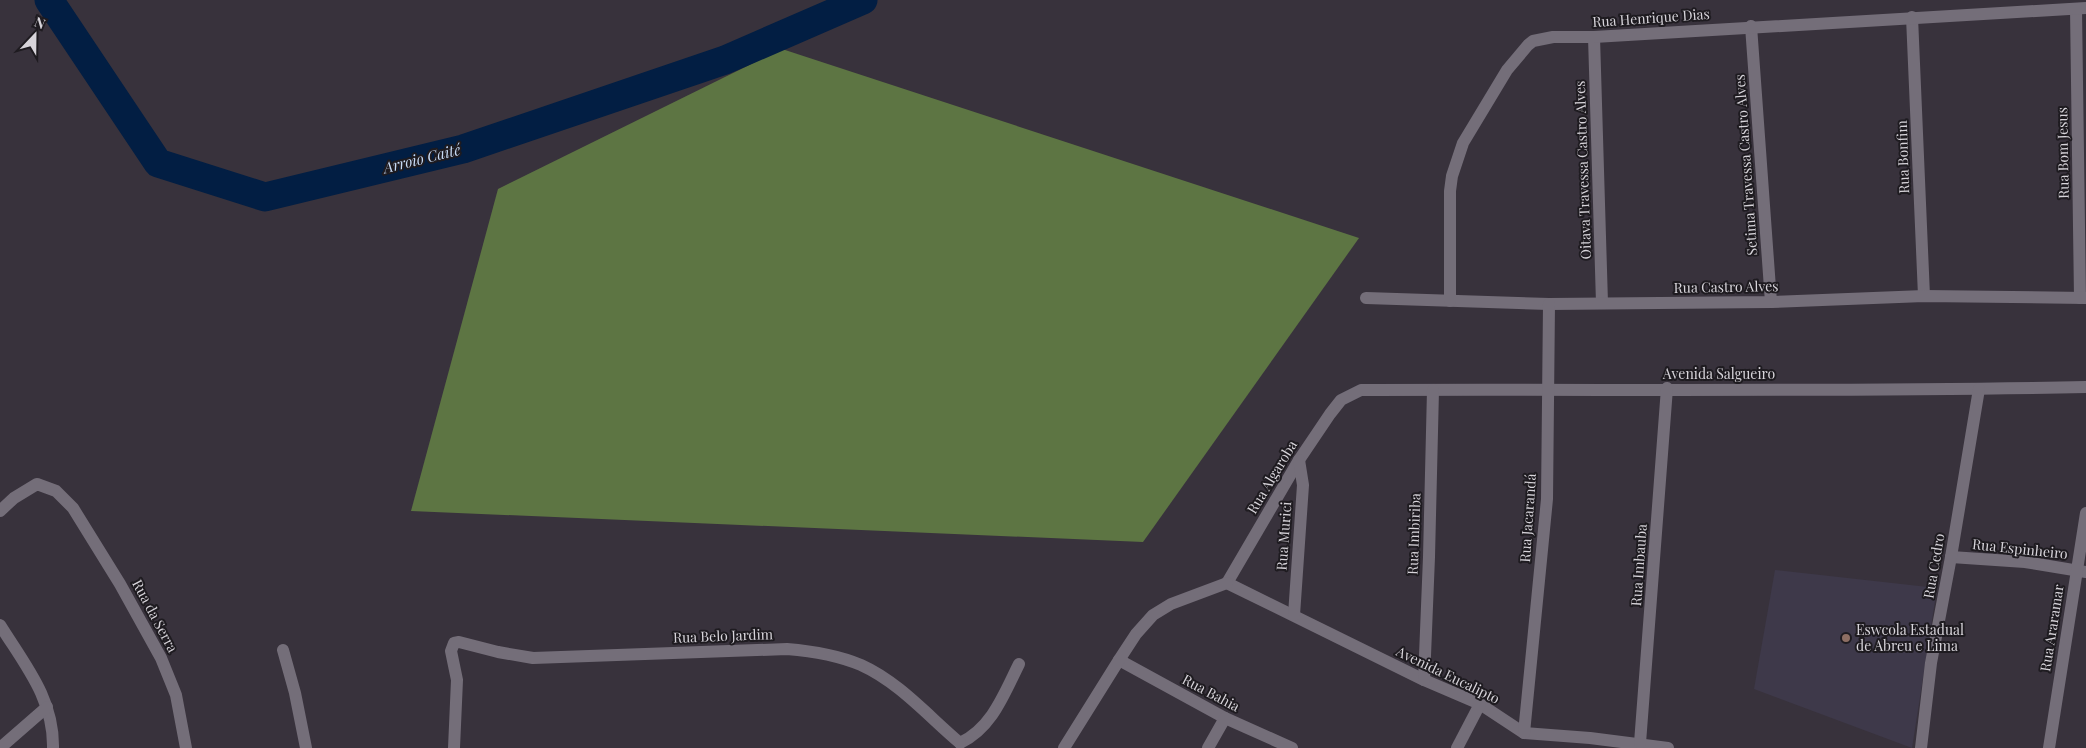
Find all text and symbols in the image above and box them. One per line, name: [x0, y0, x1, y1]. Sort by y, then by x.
street label: Rua Henrique Dias: [1592, 4, 1710, 31]
north arrow: [10, 10, 60, 60]
text: N: [32, 12, 48, 33]
street label: Setima Travessa Castro Alves: [1730, 74, 1761, 256]
street label: Oitava Travessa Castro Alves: [1570, 80, 1595, 260]
street label: Rua Bom Jesus: [2052, 107, 2073, 199]
street label: Rua Bonfim: [1892, 119, 1913, 194]
water label: Arroio Caité: [379, 138, 464, 178]
street label: Rua Castro Alves: [1673, 276, 1779, 297]
street label: Avenida Salgueiro: [1662, 364, 1776, 383]
street label: Rua Algaroba: [1242, 436, 1301, 517]
street label: Rua Jacarandá: [1515, 473, 1540, 563]
street label: Rua Imbiriba: [1403, 493, 1424, 575]
street label: Rua Murici: [1272, 501, 1295, 571]
street label: Rua Imbauba: [1626, 523, 1651, 607]
street label: Rua Cedro: [1918, 531, 1949, 600]
street label: Rua Espinheiro: [1971, 534, 2069, 563]
street label: Rua da Serra: [128, 576, 183, 656]
street label: Rua Araramar: [2035, 582, 2068, 673]
place label: Eswcola Estadual de Abreu e Lima: [1856, 620, 1964, 655]
street label: Rua Belo Jardim: [673, 624, 774, 647]
marker: Eswcola Estadual de Abreu e Lima: [1840, 632, 1852, 644]
street label: Avenida Eucalipto: [1392, 641, 1503, 708]
street label: Rua Bahia: [1179, 669, 1243, 716]

